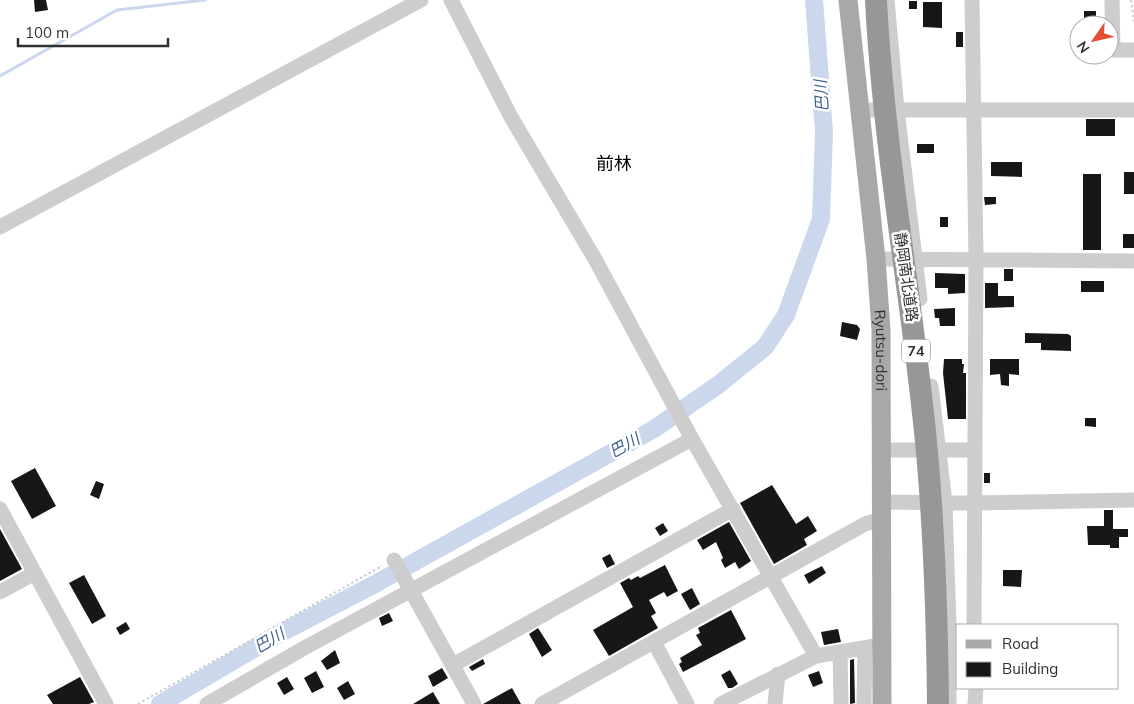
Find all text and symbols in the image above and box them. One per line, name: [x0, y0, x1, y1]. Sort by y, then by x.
scale bar: [18, 15, 168, 47]
north arrow: [1069, 15, 1119, 65]
text: 100 m: [25, 23, 69, 42]
text: N: [1073, 38, 1094, 57]
water label: 巴川: [810, 77, 832, 113]
district label: 前林: [596, 152, 632, 175]
street label: 静岡南北道路: [891, 231, 922, 323]
street label: Ryutsu-dori: [871, 309, 891, 391]
road number: 74: [902, 340, 930, 362]
water label: 巴川: [605, 428, 645, 462]
water label: 巴川: [250, 622, 290, 657]
legend: [956, 624, 1119, 689]
text: Road: [1002, 634, 1039, 653]
text: Building: [1002, 659, 1058, 678]

